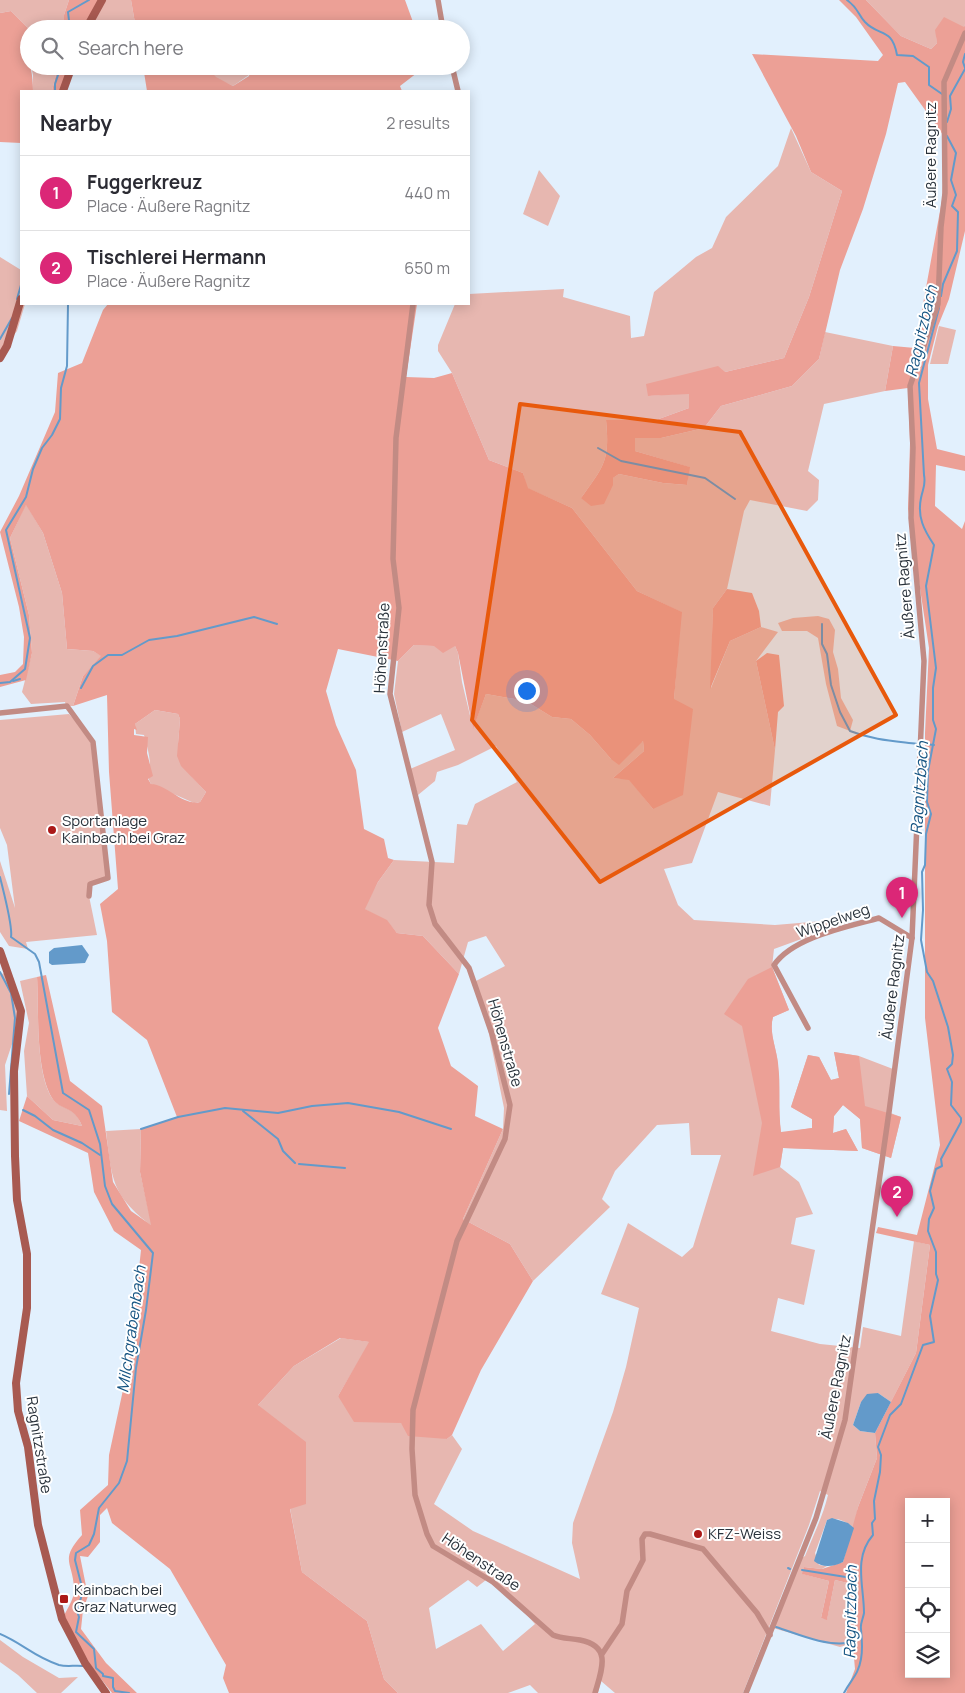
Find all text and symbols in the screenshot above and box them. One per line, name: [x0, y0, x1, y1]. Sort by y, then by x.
search box: [20, 20, 470, 75]
icon: search: [38, 34, 66, 62]
text: Search here: [78, 35, 184, 61]
street label: Äußere Ragnitz: [920, 102, 941, 208]
text: Nearby: [40, 109, 112, 137]
text: 2 results: [386, 112, 450, 134]
text: Fuggerkreuz: [87, 169, 202, 195]
text: 1: [52, 182, 60, 204]
text: 440 m: [404, 182, 450, 204]
text: Place · Äußere Ragnitz: [87, 195, 251, 217]
text: Tischlerei Hermann: [87, 244, 266, 270]
text: 2: [51, 257, 61, 279]
text: 650 m: [404, 257, 450, 279]
text: Place · Äußere Ragnitz: [87, 270, 251, 292]
water label: Ragnitzbach: [900, 283, 942, 379]
street label: Äußere Ragnitz: [889, 532, 920, 640]
street label: Höhenstraße: [369, 602, 394, 694]
your location: [514, 678, 540, 704]
water label: Ragnitzbach: [905, 740, 933, 835]
place label: Sportanlage Kainbach bei Graz: [62, 810, 185, 848]
marker: Sportanlage Kainbach bei Graz: [46, 824, 58, 836]
pin: 1: [886, 877, 918, 918]
street label: Wippelweg: [793, 898, 872, 943]
street label: Äußere Ragnitz: [876, 933, 909, 1041]
street label: Höhenstraße: [483, 996, 528, 1090]
pin: 2: [881, 1176, 913, 1217]
water label: Milchgrabenbach: [111, 1264, 151, 1394]
street label: Äußere Ragnitz: [815, 1333, 856, 1441]
street label: Ragnitzstraße: [21, 1395, 58, 1495]
map controls: [905, 1498, 950, 1678]
button: +: [905, 1498, 950, 1543]
place label: KFZ-Weiss: [708, 1523, 781, 1544]
street label: Höhenstraße: [438, 1528, 525, 1596]
marker: KFZ-Weiss: [692, 1528, 704, 1540]
button: −: [905, 1543, 950, 1588]
water label: Ragnitzbach: [838, 1565, 862, 1659]
place label: Kainbach bei Graz Naturweg: [74, 1579, 177, 1617]
button: locate: [905, 1588, 950, 1633]
marker: Kainbach bei Graz Naturweg: [58, 1593, 70, 1605]
button: layers: [905, 1633, 950, 1678]

